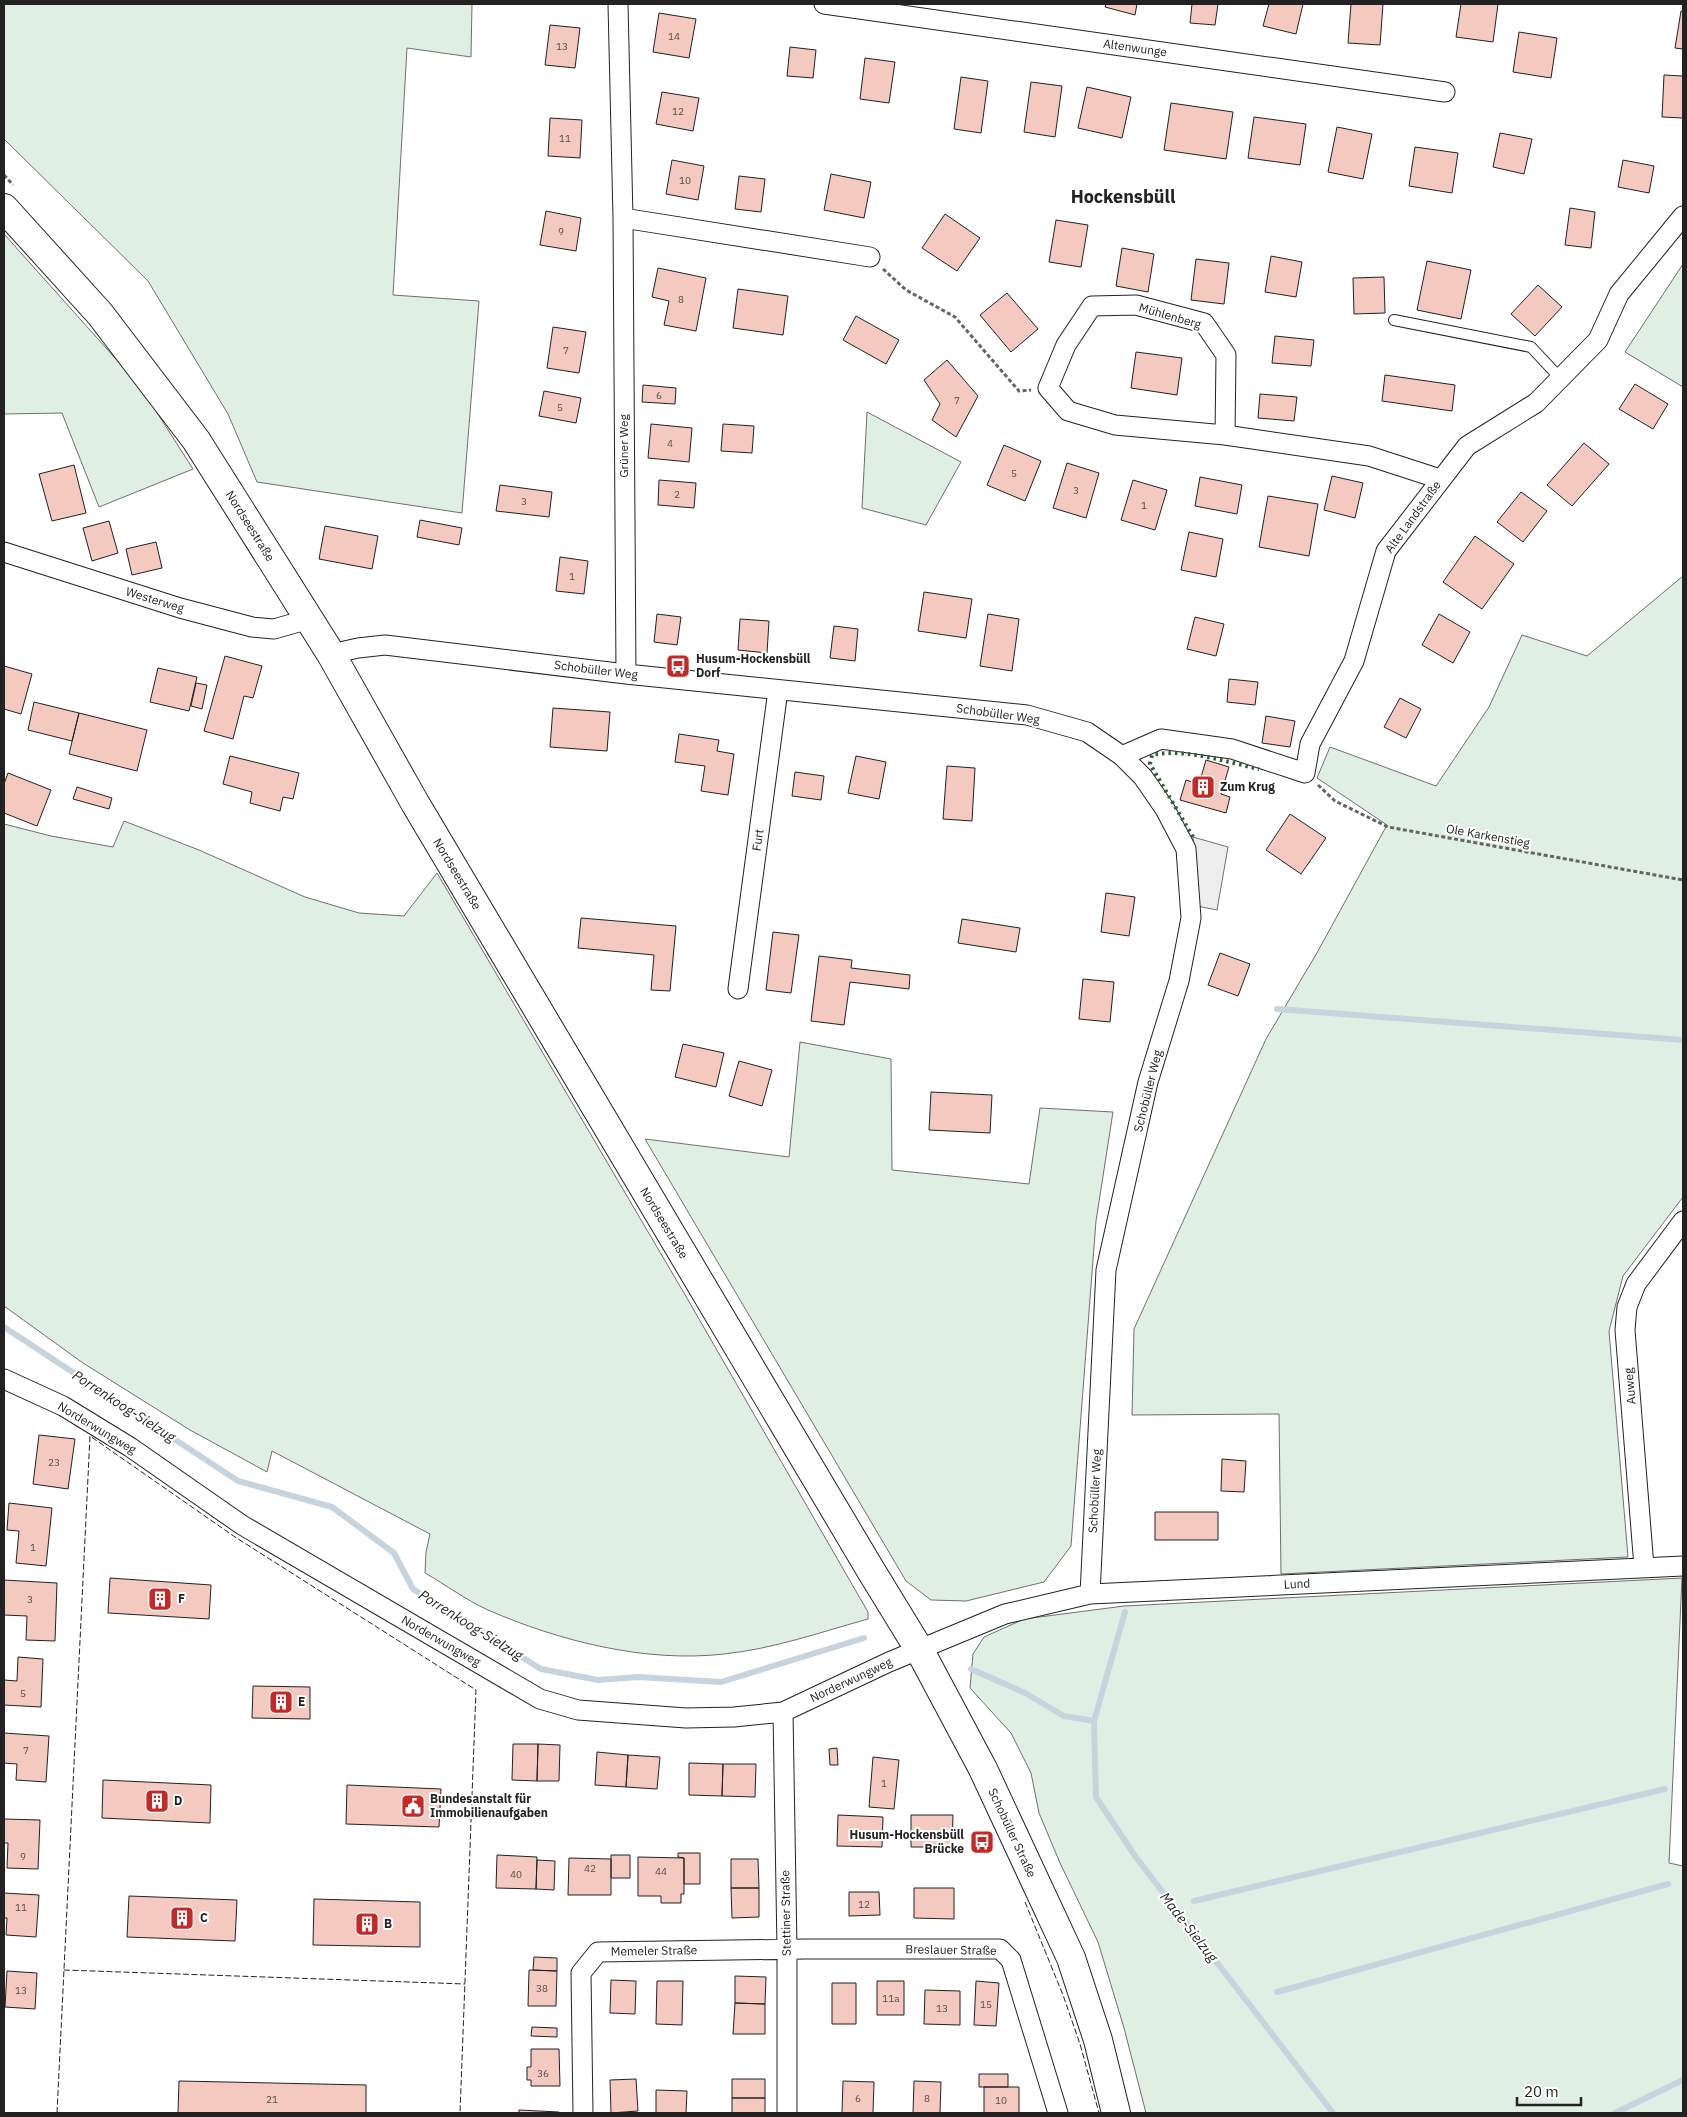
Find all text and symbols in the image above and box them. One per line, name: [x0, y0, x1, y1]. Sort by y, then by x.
house number: 14: [668, 30, 680, 43]
street label: Altenwunge: [1102, 36, 1168, 59]
house number: 13: [556, 40, 568, 53]
house number: 12: [672, 105, 684, 118]
house number: 11: [559, 132, 571, 145]
house number: 10: [679, 174, 691, 187]
district label: Hockensbüll: [1071, 185, 1176, 208]
house number: 9: [558, 225, 564, 238]
house number: 8: [678, 293, 684, 306]
street label: Mühlenberg: [1137, 299, 1204, 332]
house number: 7: [563, 344, 569, 357]
house number: 6: [656, 389, 662, 402]
house number: 7: [954, 394, 960, 407]
house number: 5: [557, 401, 563, 414]
street label: Grüner Weg: [616, 414, 631, 478]
house number: 4: [667, 437, 673, 450]
house number: 5: [1011, 467, 1017, 480]
street label: Alte Landstraße: [1381, 477, 1444, 556]
house number: 3: [1073, 484, 1079, 497]
street label: Nordseestraße: [223, 488, 278, 564]
house number: 2: [674, 488, 680, 501]
house number: 3: [521, 495, 527, 508]
house number: 1: [1141, 499, 1147, 512]
house number: 1: [569, 570, 575, 583]
street label: Westerweg: [124, 584, 187, 616]
place label: Husum-Hockensbüll Dorf: [696, 651, 811, 680]
bus stop icon: Husum-Hockensbüll Dorf: [665, 653, 691, 679]
street label: Schobüller Weg: [553, 657, 639, 682]
street label: Schobüller Weg: [955, 700, 1041, 727]
building icon: Zum Krug: [1190, 774, 1216, 800]
place label: Zum Krug: [1220, 779, 1275, 794]
street label: Ole Karkenstieg: [1445, 821, 1532, 850]
street label: Furt: [749, 828, 766, 852]
street label: Nordseestraße: [430, 835, 485, 912]
street label: Schobüller Weg: [1130, 1048, 1165, 1133]
street label: Nordseestraße: [637, 1184, 692, 1261]
water label: Porrenkoog-Sielzug: [69, 1366, 180, 1447]
street label: Auweg: [1620, 1367, 1639, 1405]
street label: Norderwungweg: [55, 1398, 140, 1457]
street label: Schobüller Weg: [1085, 1448, 1104, 1533]
house number: 23: [48, 1456, 60, 1469]
house number: 1: [30, 1541, 36, 1554]
street label: Lund: [1283, 1575, 1311, 1592]
building icon: F: [147, 1586, 173, 1612]
water label: Porrenkoog-Sielzug: [416, 1586, 527, 1665]
place label: F: [178, 1591, 185, 1606]
house number: 3: [27, 1593, 33, 1606]
street label: Norderwungweg: [399, 1612, 484, 1670]
street label: Norderwungweg: [807, 1654, 895, 1705]
house number: 5: [20, 1687, 26, 1700]
building icon: E: [268, 1689, 294, 1715]
place label: E: [298, 1694, 305, 1709]
house number: 7: [23, 1744, 29, 1757]
house number: 1: [881, 1777, 887, 1790]
street label: Schobüller Straße: [985, 1786, 1040, 1880]
building icon: D: [144, 1788, 170, 1814]
place label: Bundesanstalt für Immobilienaufgaben: [430, 1791, 548, 1820]
place label: D: [174, 1793, 182, 1808]
public building icon: Bundesanstalt für Immobilienaufgaben: [400, 1793, 426, 1819]
place label: Husum-Hockensbüll Brücke: [850, 1827, 964, 1856]
bus stop icon: Husum-Hockensbüll Brücke: [969, 1829, 995, 1855]
house number: 9: [20, 1850, 26, 1863]
house number: 42: [584, 1862, 596, 1875]
house number: 44: [655, 1865, 667, 1878]
house number: 40: [510, 1868, 522, 1881]
street label: Stettiner Straße: [777, 1870, 794, 1956]
water label: Made-Sielzug: [1156, 1888, 1222, 1966]
house number: 12: [858, 1898, 870, 1911]
house number: 11: [15, 1901, 27, 1914]
building icon: C: [169, 1905, 195, 1931]
place label: C: [200, 1910, 208, 1925]
building icon: B: [354, 1911, 380, 1937]
place label: B: [384, 1916, 392, 1931]
street label: Breslauer Straße: [905, 1941, 997, 1958]
street label: Memeler Straße: [611, 1942, 698, 1959]
house number: 38: [536, 1982, 548, 1995]
house number: 13: [15, 1984, 27, 1997]
house number: 11a: [882, 1992, 900, 2005]
house number: 15: [980, 1998, 992, 2011]
house number: 13: [936, 2002, 948, 2015]
house number: 36: [537, 2067, 549, 2080]
scale bar: [1517, 2074, 1581, 2106]
text: 20 m: [1524, 2082, 1559, 2101]
house number: 6: [855, 2092, 861, 2105]
house number: 8: [924, 2092, 930, 2105]
house number: 21: [266, 2093, 278, 2106]
house number: 10: [995, 2094, 1007, 2107]

